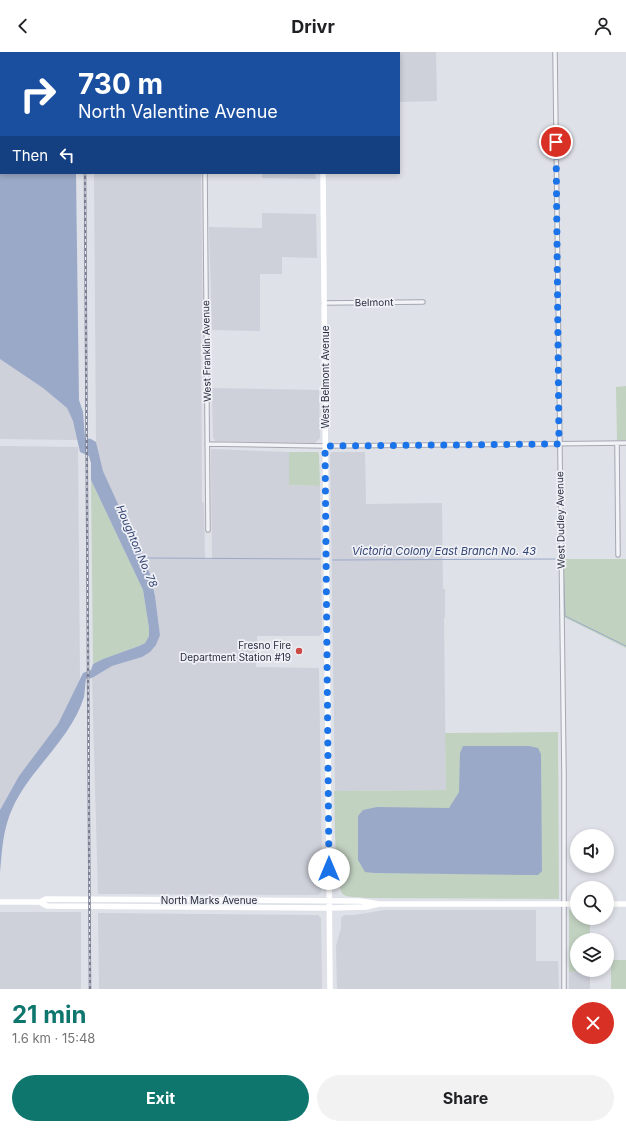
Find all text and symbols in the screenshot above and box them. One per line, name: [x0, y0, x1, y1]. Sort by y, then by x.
icon: back: [12, 15, 34, 37]
icon: person: [592, 15, 614, 37]
text: Drivr: [291, 16, 335, 37]
text: 730 m: [78, 67, 163, 101]
icon: right: [12, 68, 64, 120]
text: North Valentine Avenue: [78, 101, 278, 122]
pin: [539, 125, 573, 159]
icon: arrive: [545, 131, 567, 153]
icon: left: [56, 144, 78, 166]
text: Then: [12, 146, 48, 165]
street label: Belmont: [355, 296, 394, 308]
street label: West Franklin Avenue: [199, 300, 213, 402]
street label: West Belmont Avenue: [319, 325, 331, 429]
street label: West Dudley Avenue: [553, 471, 567, 569]
water label: Houghton No. 78: [113, 503, 161, 590]
water label: Victoria Colony East Branch No. 43: [352, 544, 536, 558]
place label: Fresno Fire Department Station #19: [180, 639, 291, 663]
marker: Fresno Fire Department Station #19: [294, 646, 304, 656]
map controls: [570, 829, 614, 977]
button: sound: [570, 829, 614, 873]
position arrow: [308, 848, 350, 890]
button: search: [570, 881, 614, 925]
street label: North Marks Avenue: [161, 894, 258, 906]
button: layers: [570, 933, 614, 977]
text: 21 min: [12, 1000, 87, 1029]
button: close: [572, 1002, 614, 1044]
text: 1.6 km · 15:48: [12, 1030, 95, 1046]
button: Exit: [12, 1075, 309, 1121]
button: Share: [317, 1075, 614, 1121]

